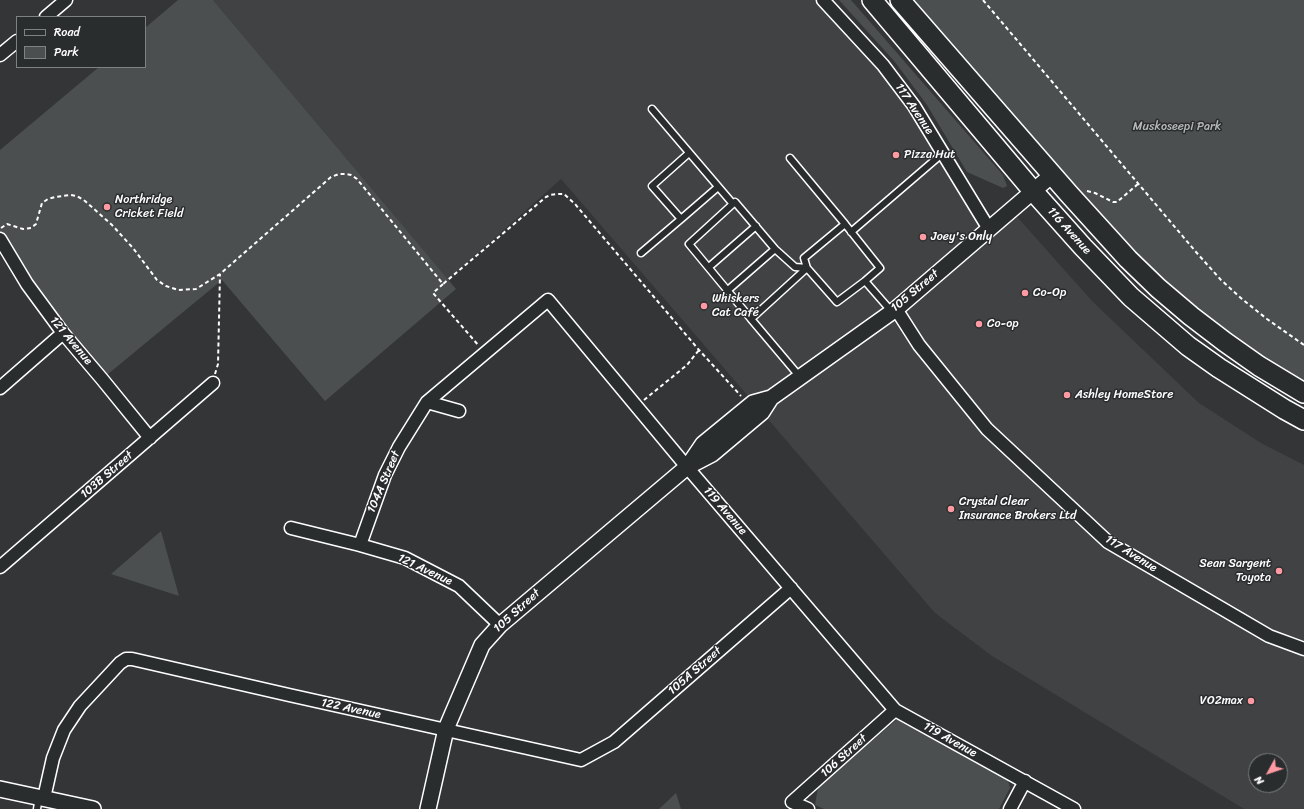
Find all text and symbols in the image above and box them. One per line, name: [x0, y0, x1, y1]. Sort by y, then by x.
legend: [16, 16, 146, 68]
text: Road: [54, 21, 80, 43]
text: Park: [54, 41, 79, 63]
street label: 117 Avenue: [892, 81, 936, 137]
park label: Muskoseepi Park: [1133, 120, 1221, 134]
place label: Pizza Hut: [904, 148, 955, 162]
marker: Pizza Hut: [891, 150, 901, 160]
place label: Northridge Cricket Field: [115, 193, 183, 221]
marker: Northridge Cricket Field: [102, 202, 112, 212]
street label: 116 Avenue: [1044, 204, 1094, 258]
place label: Joey's Only: [931, 230, 992, 244]
marker: Joey's Only: [918, 232, 928, 242]
street label: 105 Street: [888, 267, 942, 315]
place label: Co-Op: [1033, 286, 1066, 300]
marker: Co-Op: [1020, 288, 1030, 298]
place label: Whiskers Cat Café: [712, 292, 759, 320]
marker: Whiskers Cat Café: [699, 301, 709, 311]
street label: 121 Avenue: [47, 314, 95, 368]
place label: Co-op: [987, 317, 1019, 331]
marker: Co-op: [974, 319, 984, 329]
place label: Ashley HomeStore: [1075, 388, 1173, 402]
marker: Ashley HomeStore: [1062, 390, 1072, 400]
street label: 103B Street: [78, 448, 136, 502]
street label: 104A Street: [364, 449, 404, 515]
street label: 119 Avenue: [700, 484, 750, 538]
place label: Crystal Clear Insurance Brokers Ltd: [959, 495, 1076, 523]
marker: Crystal Clear Insurance Brokers Ltd: [946, 504, 956, 514]
street label: 117 Avenue: [1102, 532, 1160, 576]
street label: 121 Avenue: [395, 551, 455, 589]
place label: Sean Sargent Toyota: [1199, 557, 1271, 585]
marker: Sean Sargent Toyota: [1274, 566, 1284, 576]
street label: 105 Street: [491, 586, 543, 636]
street label: 105A Street: [665, 644, 725, 698]
place label: VO2max: [1200, 694, 1243, 708]
street label: 122 Avenue: [320, 696, 382, 722]
marker: VO2max: [1246, 696, 1256, 706]
street label: 119 Avenue: [921, 719, 979, 761]
street label: 106 Street: [818, 731, 870, 781]
north arrow: [1248, 753, 1288, 793]
text: N: [1249, 771, 1269, 789]

